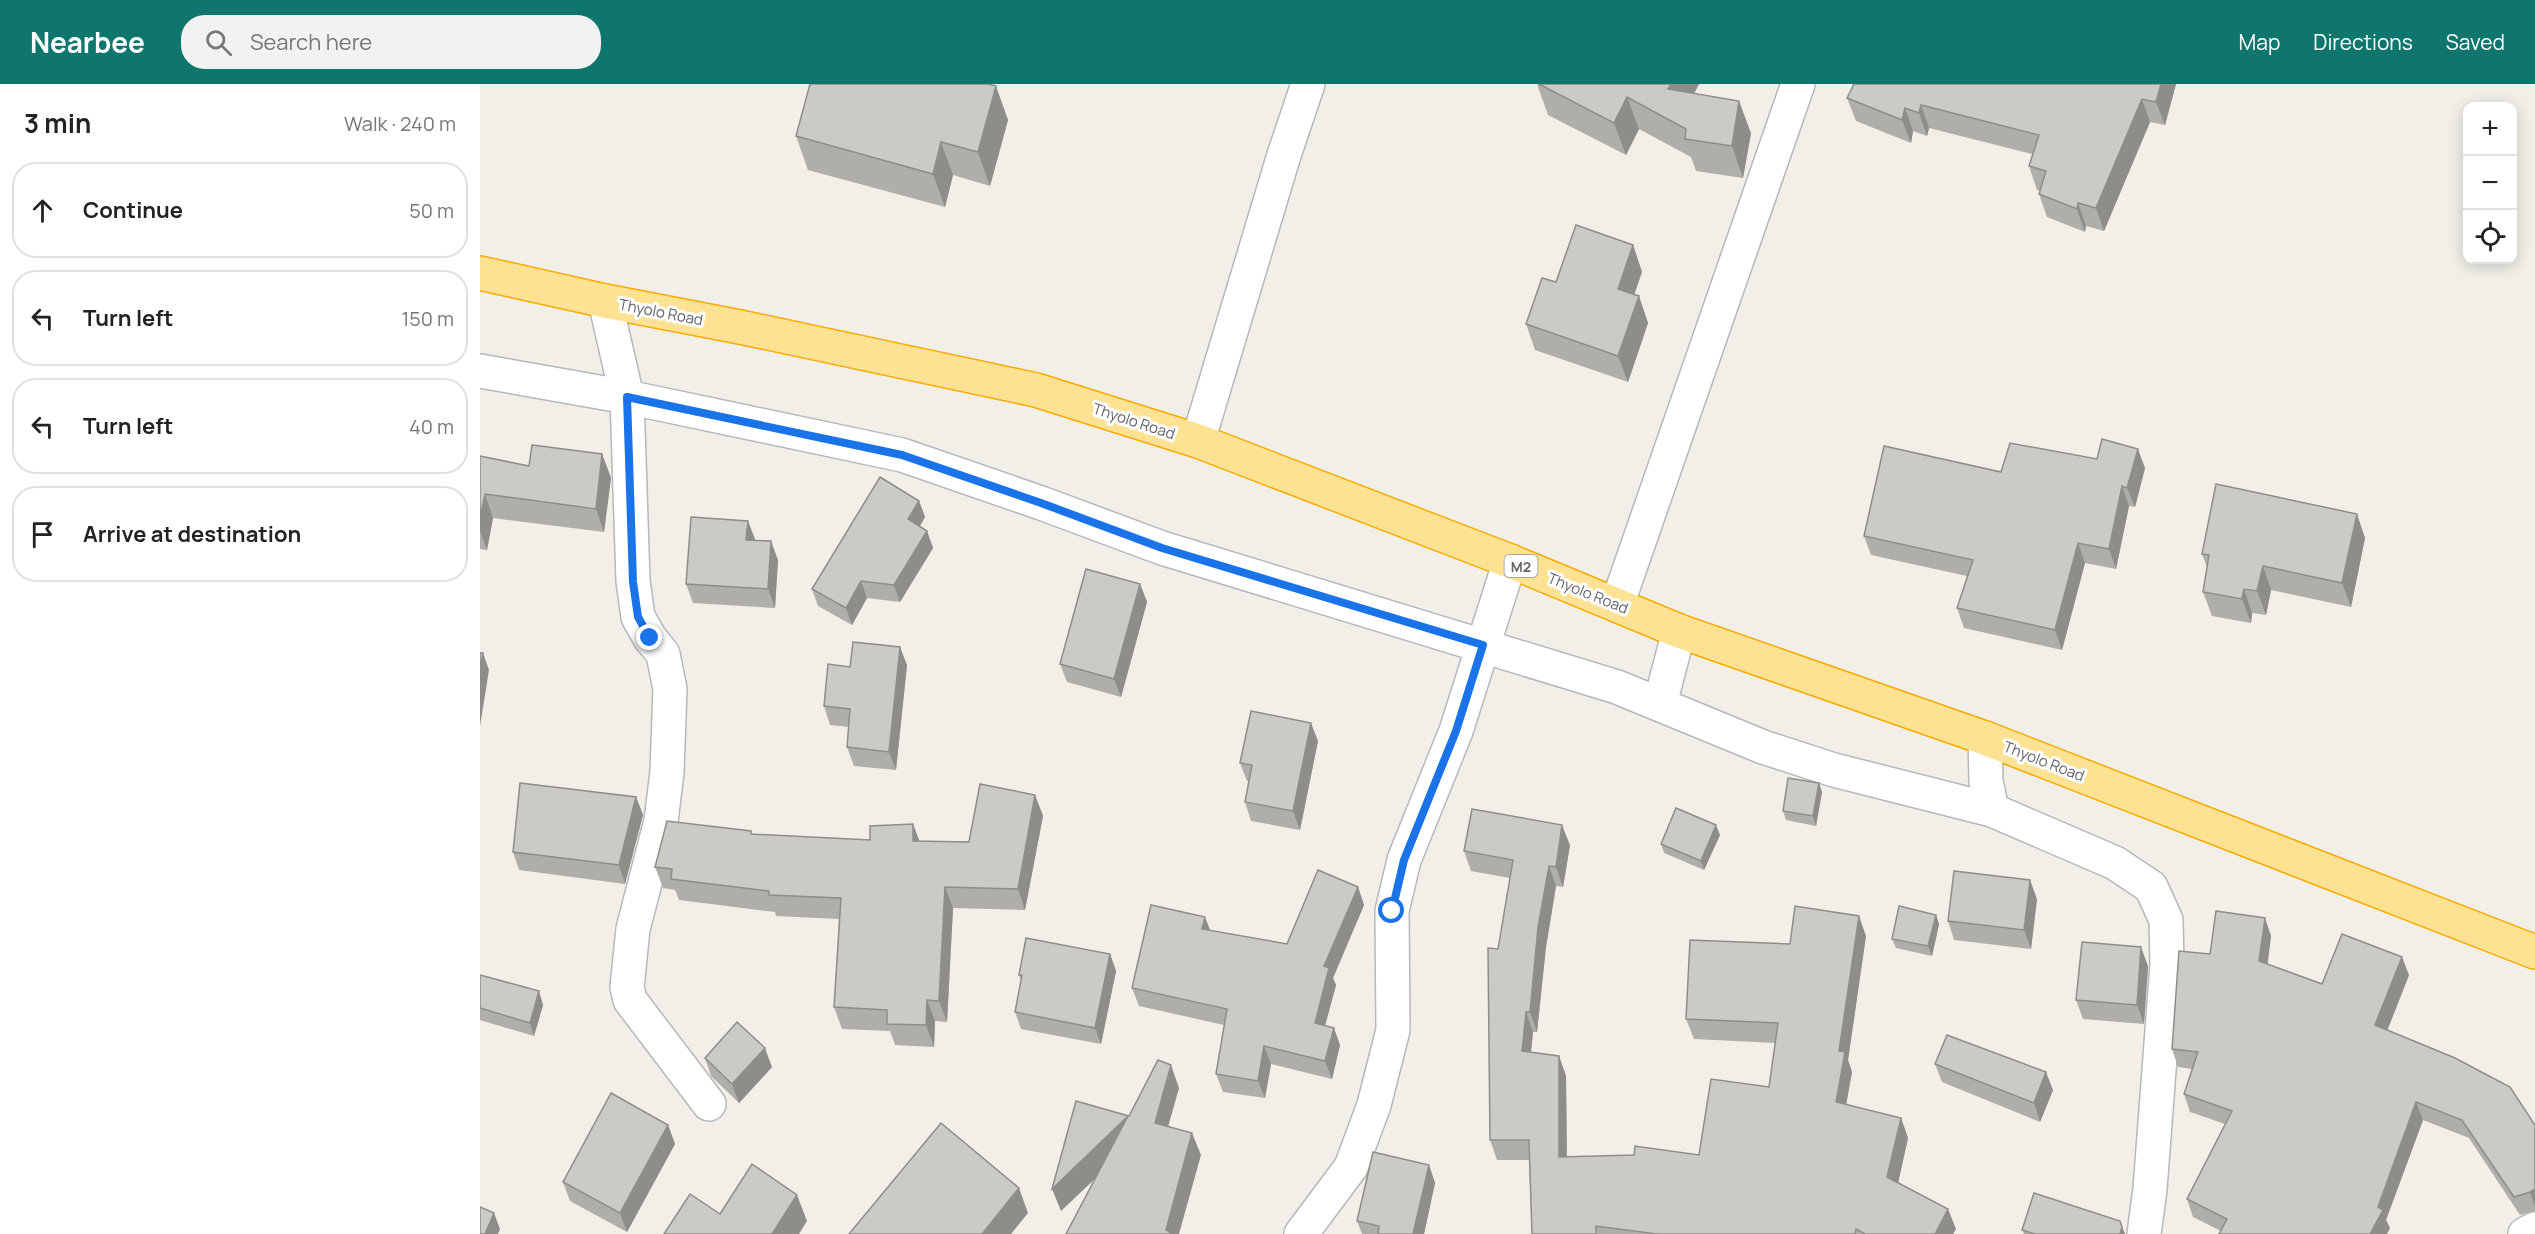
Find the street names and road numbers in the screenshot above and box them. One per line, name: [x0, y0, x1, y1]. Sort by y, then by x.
street label: Thyolo Road: [617, 294, 705, 330]
street label: Thyolo Road: [1090, 398, 1178, 444]
road number: M2: [1504, 555, 1538, 577]
street label: Thyolo Road: [1545, 567, 1631, 619]
street label: Thyolo Road: [2000, 736, 2088, 786]

